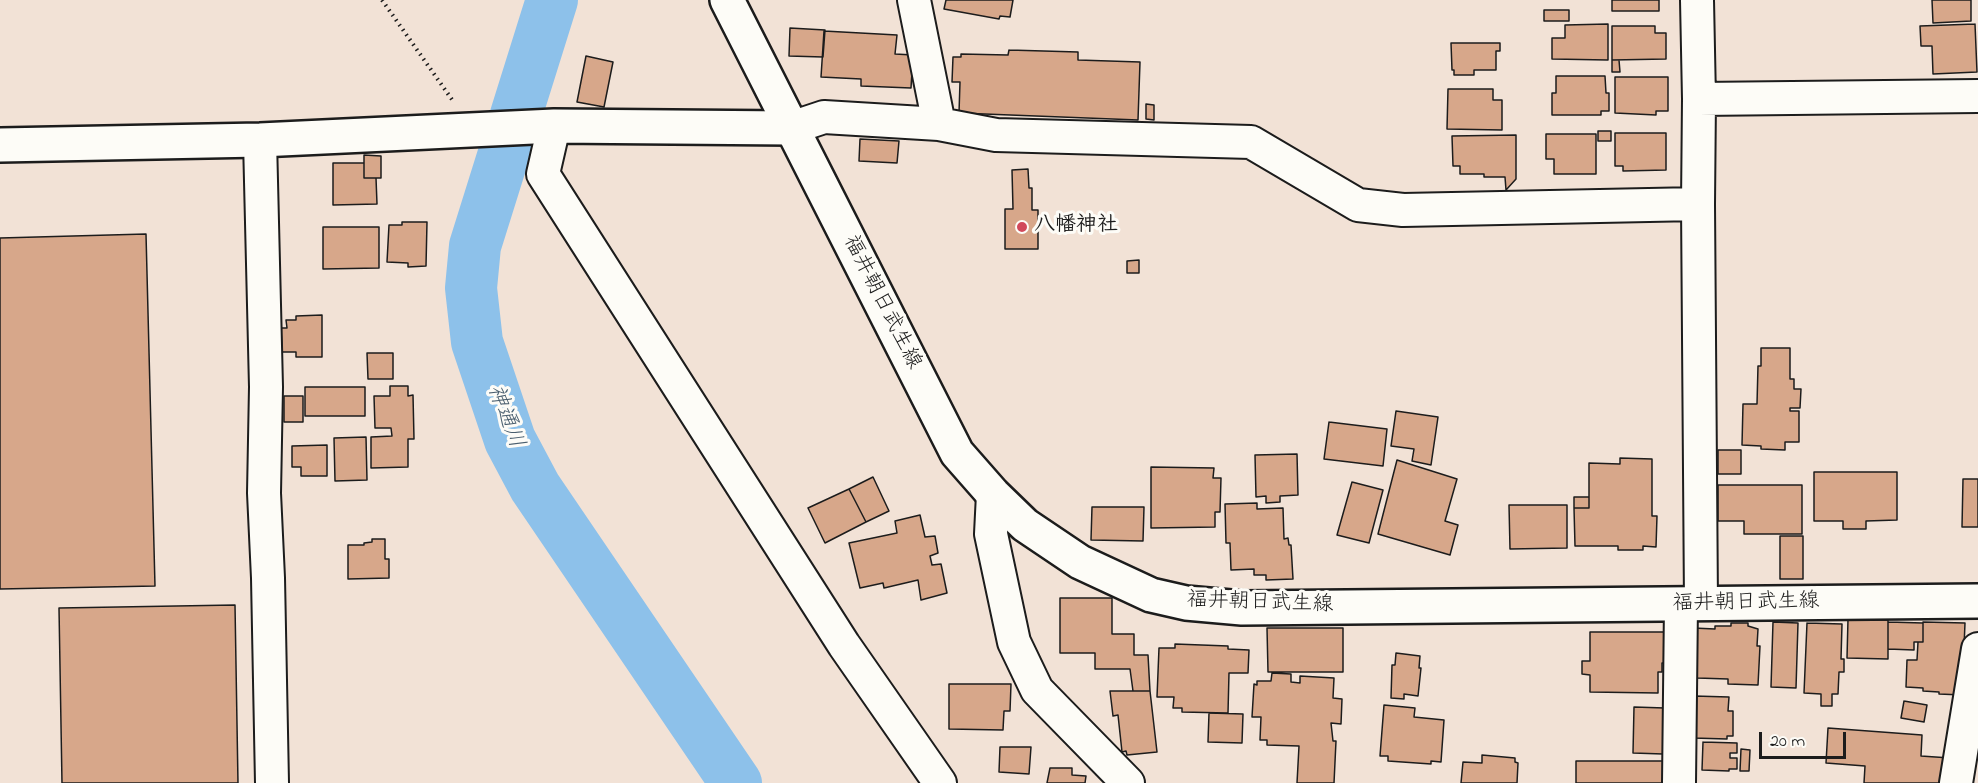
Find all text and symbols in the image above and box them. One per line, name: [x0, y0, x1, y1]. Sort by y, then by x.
place label: 八幡神社: [1034, 214, 1118, 240]
marker: 八幡神社: [1015, 220, 1029, 234]
street label: 福井朝日武生線: [836, 232, 926, 374]
water label: 神通川: [480, 381, 528, 453]
street label: 福井朝日武生線: [1186, 589, 1334, 619]
street label: 福井朝日武生線: [1672, 590, 1820, 618]
scale bar: [1762, 720, 1849, 758]
text: 20 m: [1770, 729, 1805, 755]

